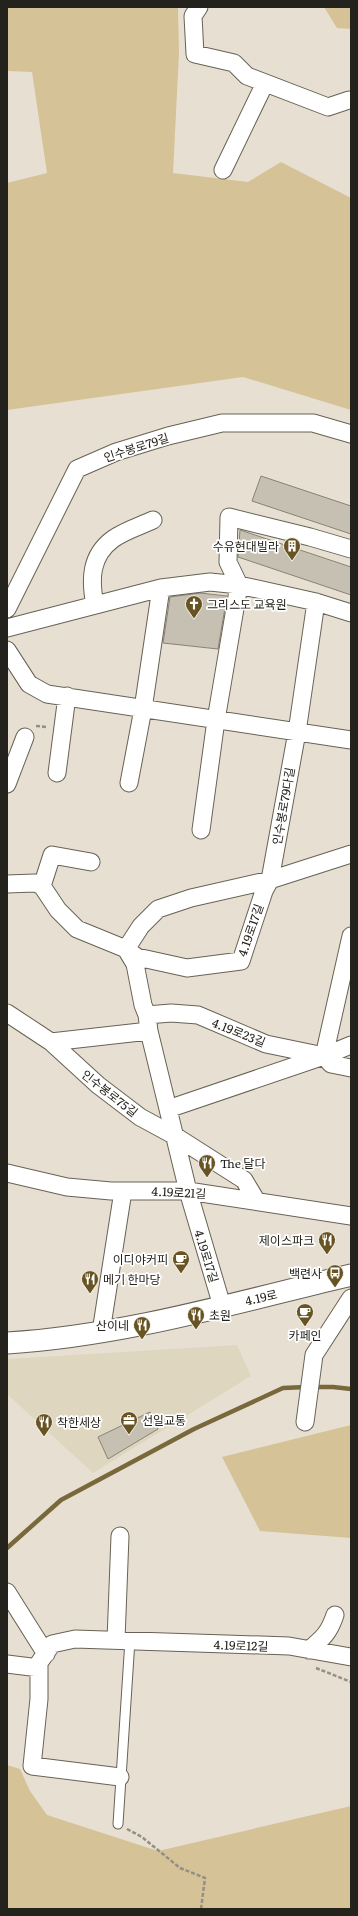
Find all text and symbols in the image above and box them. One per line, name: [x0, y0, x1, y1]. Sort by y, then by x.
street label: 인수봉로79길: [101, 428, 171, 466]
building icon: 수유현대빌라: [282, 536, 302, 561]
place label: 수유현대빌라: [213, 537, 279, 555]
church icon: 그리스도 교육원: [184, 594, 204, 619]
place label: 그리스도 교육원: [207, 595, 287, 613]
street label: 인수봉로79다길: [267, 766, 299, 846]
street label: 4.19로17길: [233, 901, 267, 959]
street label: 4.19로23길: [209, 1013, 269, 1051]
street label: 인수봉로75길: [78, 1065, 142, 1121]
restaurant icon: The 달다: [197, 1153, 217, 1178]
place label: The 달다: [220, 1154, 265, 1172]
street label: 4.19로21길: [151, 1182, 207, 1202]
street label: 4.19로17길: [190, 1227, 224, 1285]
restaurant icon: 제이스파크: [317, 1230, 337, 1255]
place label: 제이스파크: [259, 1231, 314, 1249]
cafe icon: 이디야커피: [171, 1249, 191, 1274]
place label: 이디야커피: [113, 1250, 168, 1268]
bus stop icon: 백련사: [325, 1263, 345, 1288]
place label: 백련사: [289, 1264, 322, 1282]
restaurant icon: 메기 한마당: [80, 1269, 100, 1294]
place label: 메기 한마당: [103, 1270, 161, 1288]
street label: 4.19로: [243, 1285, 279, 1309]
cafe icon: 카페인: [295, 1302, 315, 1327]
restaurant icon: 초원: [186, 1305, 206, 1330]
place label: 초원: [209, 1306, 231, 1324]
restaurant icon: 산이네: [132, 1315, 152, 1340]
place label: 산이네: [96, 1316, 129, 1334]
place label: 카페인: [288, 1326, 322, 1344]
office icon: 선일교통: [119, 1410, 139, 1435]
place label: 선일교통: [142, 1411, 186, 1429]
restaurant icon: 착한세상: [34, 1412, 54, 1437]
place label: 착한세상: [57, 1413, 101, 1431]
street label: 4.19로12길: [213, 1635, 269, 1655]

